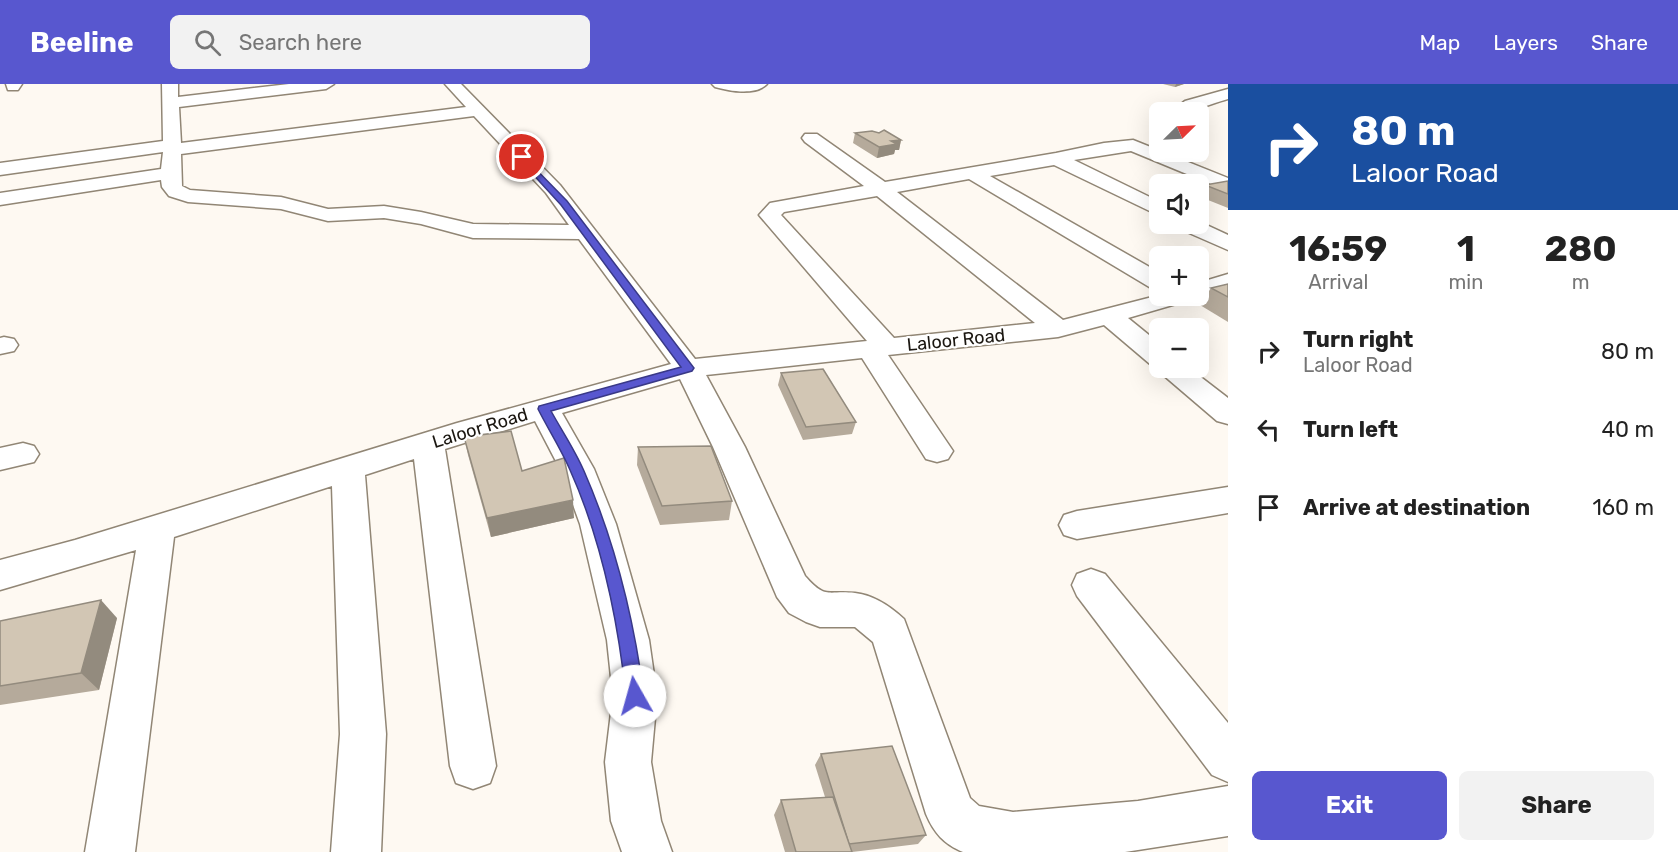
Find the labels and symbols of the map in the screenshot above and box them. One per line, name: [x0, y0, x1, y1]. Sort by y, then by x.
north arrow: [1149, 102, 1209, 162]
pin: [496, 131, 547, 182]
street label: Laloor Road: [906, 324, 1006, 356]
street label: Laloor Road: [430, 403, 530, 453]
position arrow: [603, 664, 667, 728]

